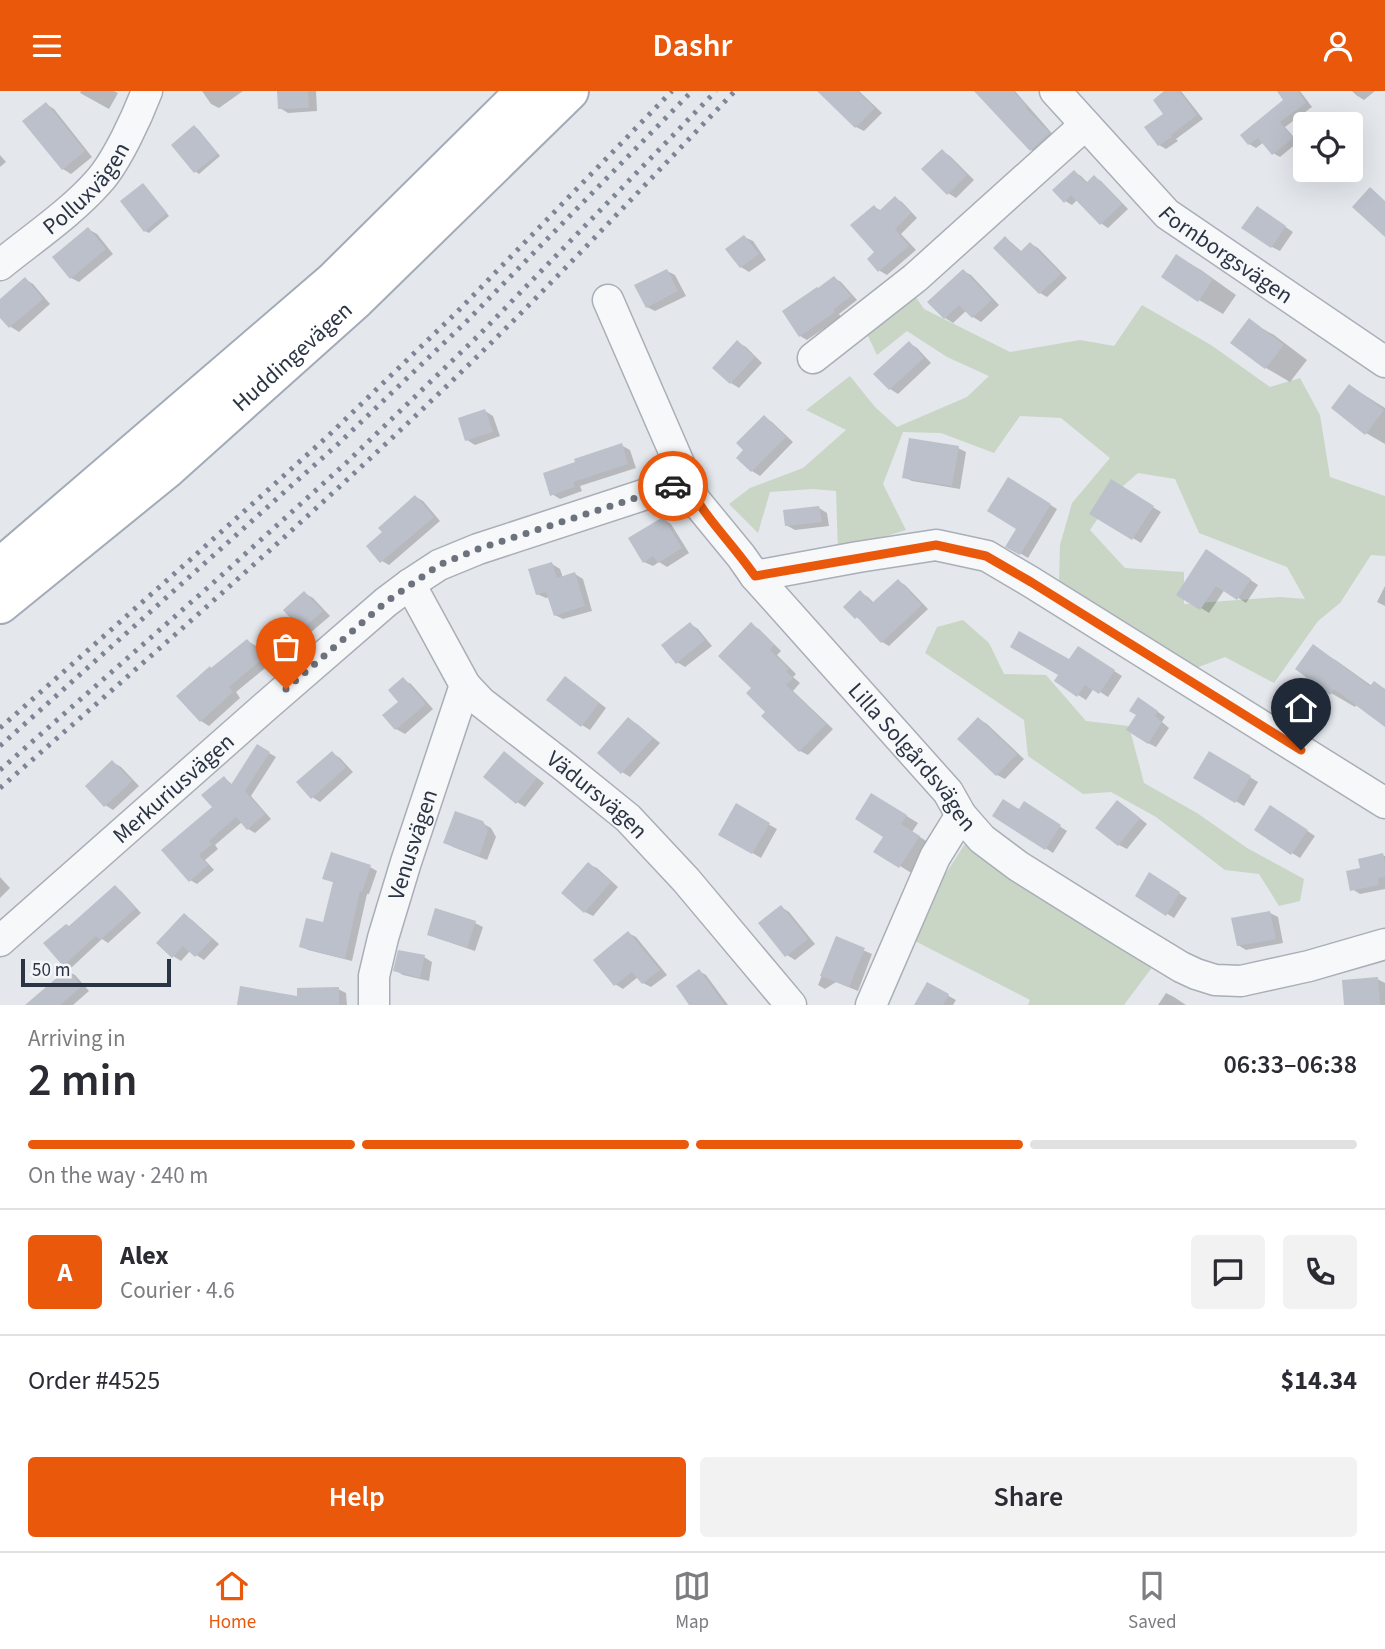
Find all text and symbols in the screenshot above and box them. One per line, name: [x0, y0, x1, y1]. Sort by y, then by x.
text: Dashr: [652, 23, 733, 69]
icon: menu: [28, 27, 66, 65]
icon: person: [1319, 27, 1357, 65]
map controls: [1293, 112, 1363, 182]
button: locate: [1293, 112, 1363, 182]
street label: Polluxvägen: [35, 136, 138, 242]
street label: Fornborgsvägen: [1151, 198, 1300, 312]
street label: Huddingevägen: [225, 294, 359, 419]
courier: [638, 451, 708, 521]
icon: car: [654, 467, 692, 505]
pin: [256, 617, 316, 689]
icon: bag: [267, 628, 305, 666]
street label: Lilla Solgårdsvägen: [841, 675, 984, 838]
pin: [1271, 678, 1331, 750]
icon: home: [1282, 689, 1320, 727]
street label: Merkuriusvägen: [105, 725, 241, 851]
street label: Vädursvägen: [540, 742, 656, 846]
street label: Venusvägen: [379, 785, 446, 904]
scale bar: [21, 956, 172, 988]
text: 50 m: [32, 957, 70, 984]
text: Arriving in: [28, 1022, 126, 1055]
text: 06:33–06:38: [1224, 1046, 1357, 1083]
text: 2 min: [28, 1048, 137, 1113]
text: On the way · 240 m: [28, 1159, 208, 1192]
button: chat: [1191, 1235, 1265, 1309]
button: phone: [1283, 1235, 1357, 1309]
text: Alex: [120, 1237, 169, 1274]
text: A: [58, 1254, 72, 1291]
text: Courier · 4.6: [120, 1274, 235, 1307]
text: Order #4525: [28, 1362, 160, 1399]
text: $14.34: [1281, 1362, 1357, 1399]
button: Help: [28, 1457, 686, 1537]
button: Share: [700, 1457, 1357, 1537]
tab: Home: [208, 1567, 256, 1636]
tab: Map: [673, 1567, 711, 1636]
tab: Saved: [1128, 1567, 1177, 1636]

